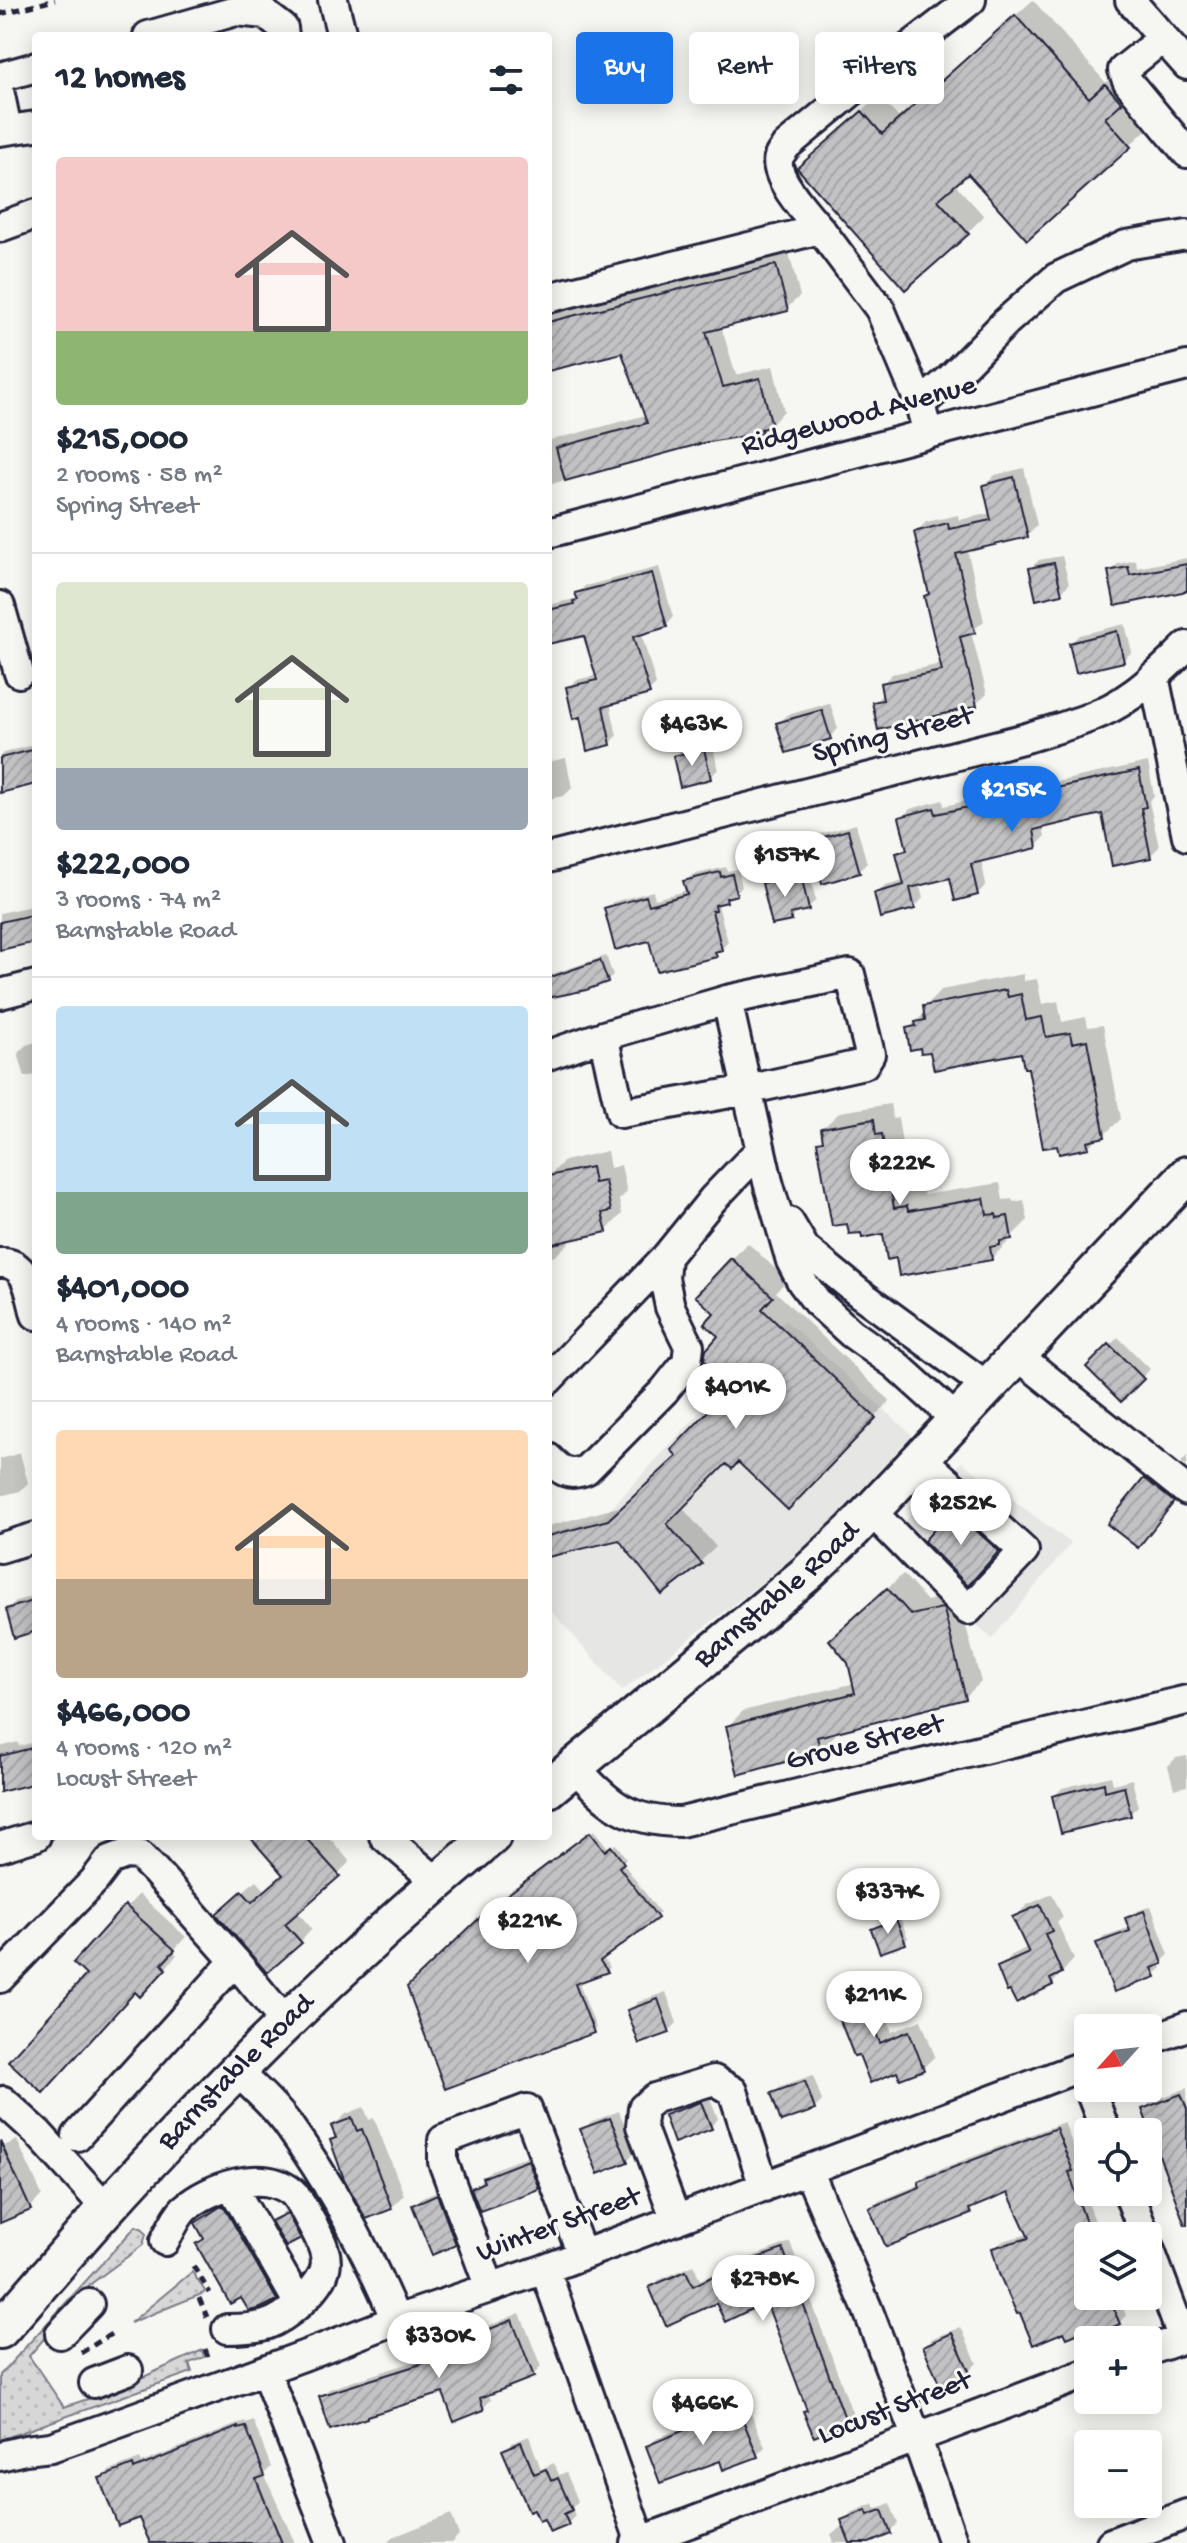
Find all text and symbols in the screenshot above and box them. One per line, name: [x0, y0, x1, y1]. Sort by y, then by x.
chip: Buy: [576, 32, 673, 104]
chip: Rent: [689, 32, 799, 104]
chip: Filters: [815, 32, 944, 104]
icon: filters: [484, 58, 528, 102]
text: 12 homes: [56, 60, 185, 100]
icon: home: [220, 209, 364, 353]
street label: Ridgewood Avenue: [738, 369, 981, 465]
text: $215,000: [56, 421, 188, 461]
text: 2 rooms · 58 m²: [56, 461, 222, 492]
text: Spring Street: [56, 492, 198, 523]
icon: home: [220, 634, 364, 778]
street label: Spring Street: [809, 698, 980, 773]
pin: $463K: [636, 700, 748, 768]
text: $463K: [660, 710, 724, 741]
pin: $215K: [956, 766, 1068, 834]
text: $215K: [981, 776, 1043, 807]
pin: $157K: [729, 831, 841, 899]
text: $157K: [753, 841, 817, 872]
text: $222,000: [56, 846, 190, 886]
text: 3 rooms · 74 m²: [56, 886, 221, 917]
text: Barnstable Road: [56, 917, 236, 948]
icon: home: [220, 1058, 364, 1202]
pin: $222K: [844, 1139, 956, 1207]
text: $222K: [868, 1149, 932, 1180]
text: $401,000: [56, 1270, 189, 1310]
text: 4 rooms · 140 m²: [56, 1310, 232, 1341]
text: Barnstable Road: [56, 1341, 236, 1372]
pin: $401K: [680, 1363, 792, 1431]
text: $401K: [704, 1373, 768, 1404]
pin: $252K: [905, 1479, 1017, 1547]
icon: home: [220, 1482, 364, 1626]
text: $252K: [928, 1489, 994, 1520]
street label: Barnstable Road: [687, 1513, 869, 1677]
text: $466,000: [56, 1694, 190, 1734]
street label: Grove Street: [783, 1707, 950, 1780]
text: 4 rooms · 120 m²: [56, 1734, 232, 1765]
text: Locust Street: [56, 1765, 196, 1796]
pin: $337K: [832, 1868, 944, 1936]
text: $337K: [855, 1878, 921, 1909]
pin: $221K: [472, 1897, 584, 1965]
text: $221K: [497, 1907, 559, 1938]
pin: $211K: [818, 1971, 930, 2039]
text: $211K: [844, 1981, 904, 2012]
street label: Barnstable Road: [151, 1985, 324, 2159]
north arrow: [1074, 2014, 1162, 2102]
map controls: [1074, 2014, 1162, 2518]
button: locate: [1074, 2118, 1162, 2206]
street label: Winter Street: [472, 2179, 648, 2272]
button: layers: [1074, 2222, 1162, 2310]
pin: $278K: [707, 2255, 819, 2323]
text: $278K: [730, 2265, 796, 2296]
pin: $330K: [383, 2312, 495, 2380]
text: $330K: [405, 2322, 473, 2353]
button: +: [1074, 2326, 1162, 2414]
street label: Locust Street: [813, 2363, 979, 2454]
pin: $466K: [647, 2379, 759, 2447]
text: $466K: [671, 2389, 735, 2420]
button: −: [1074, 2430, 1162, 2518]

